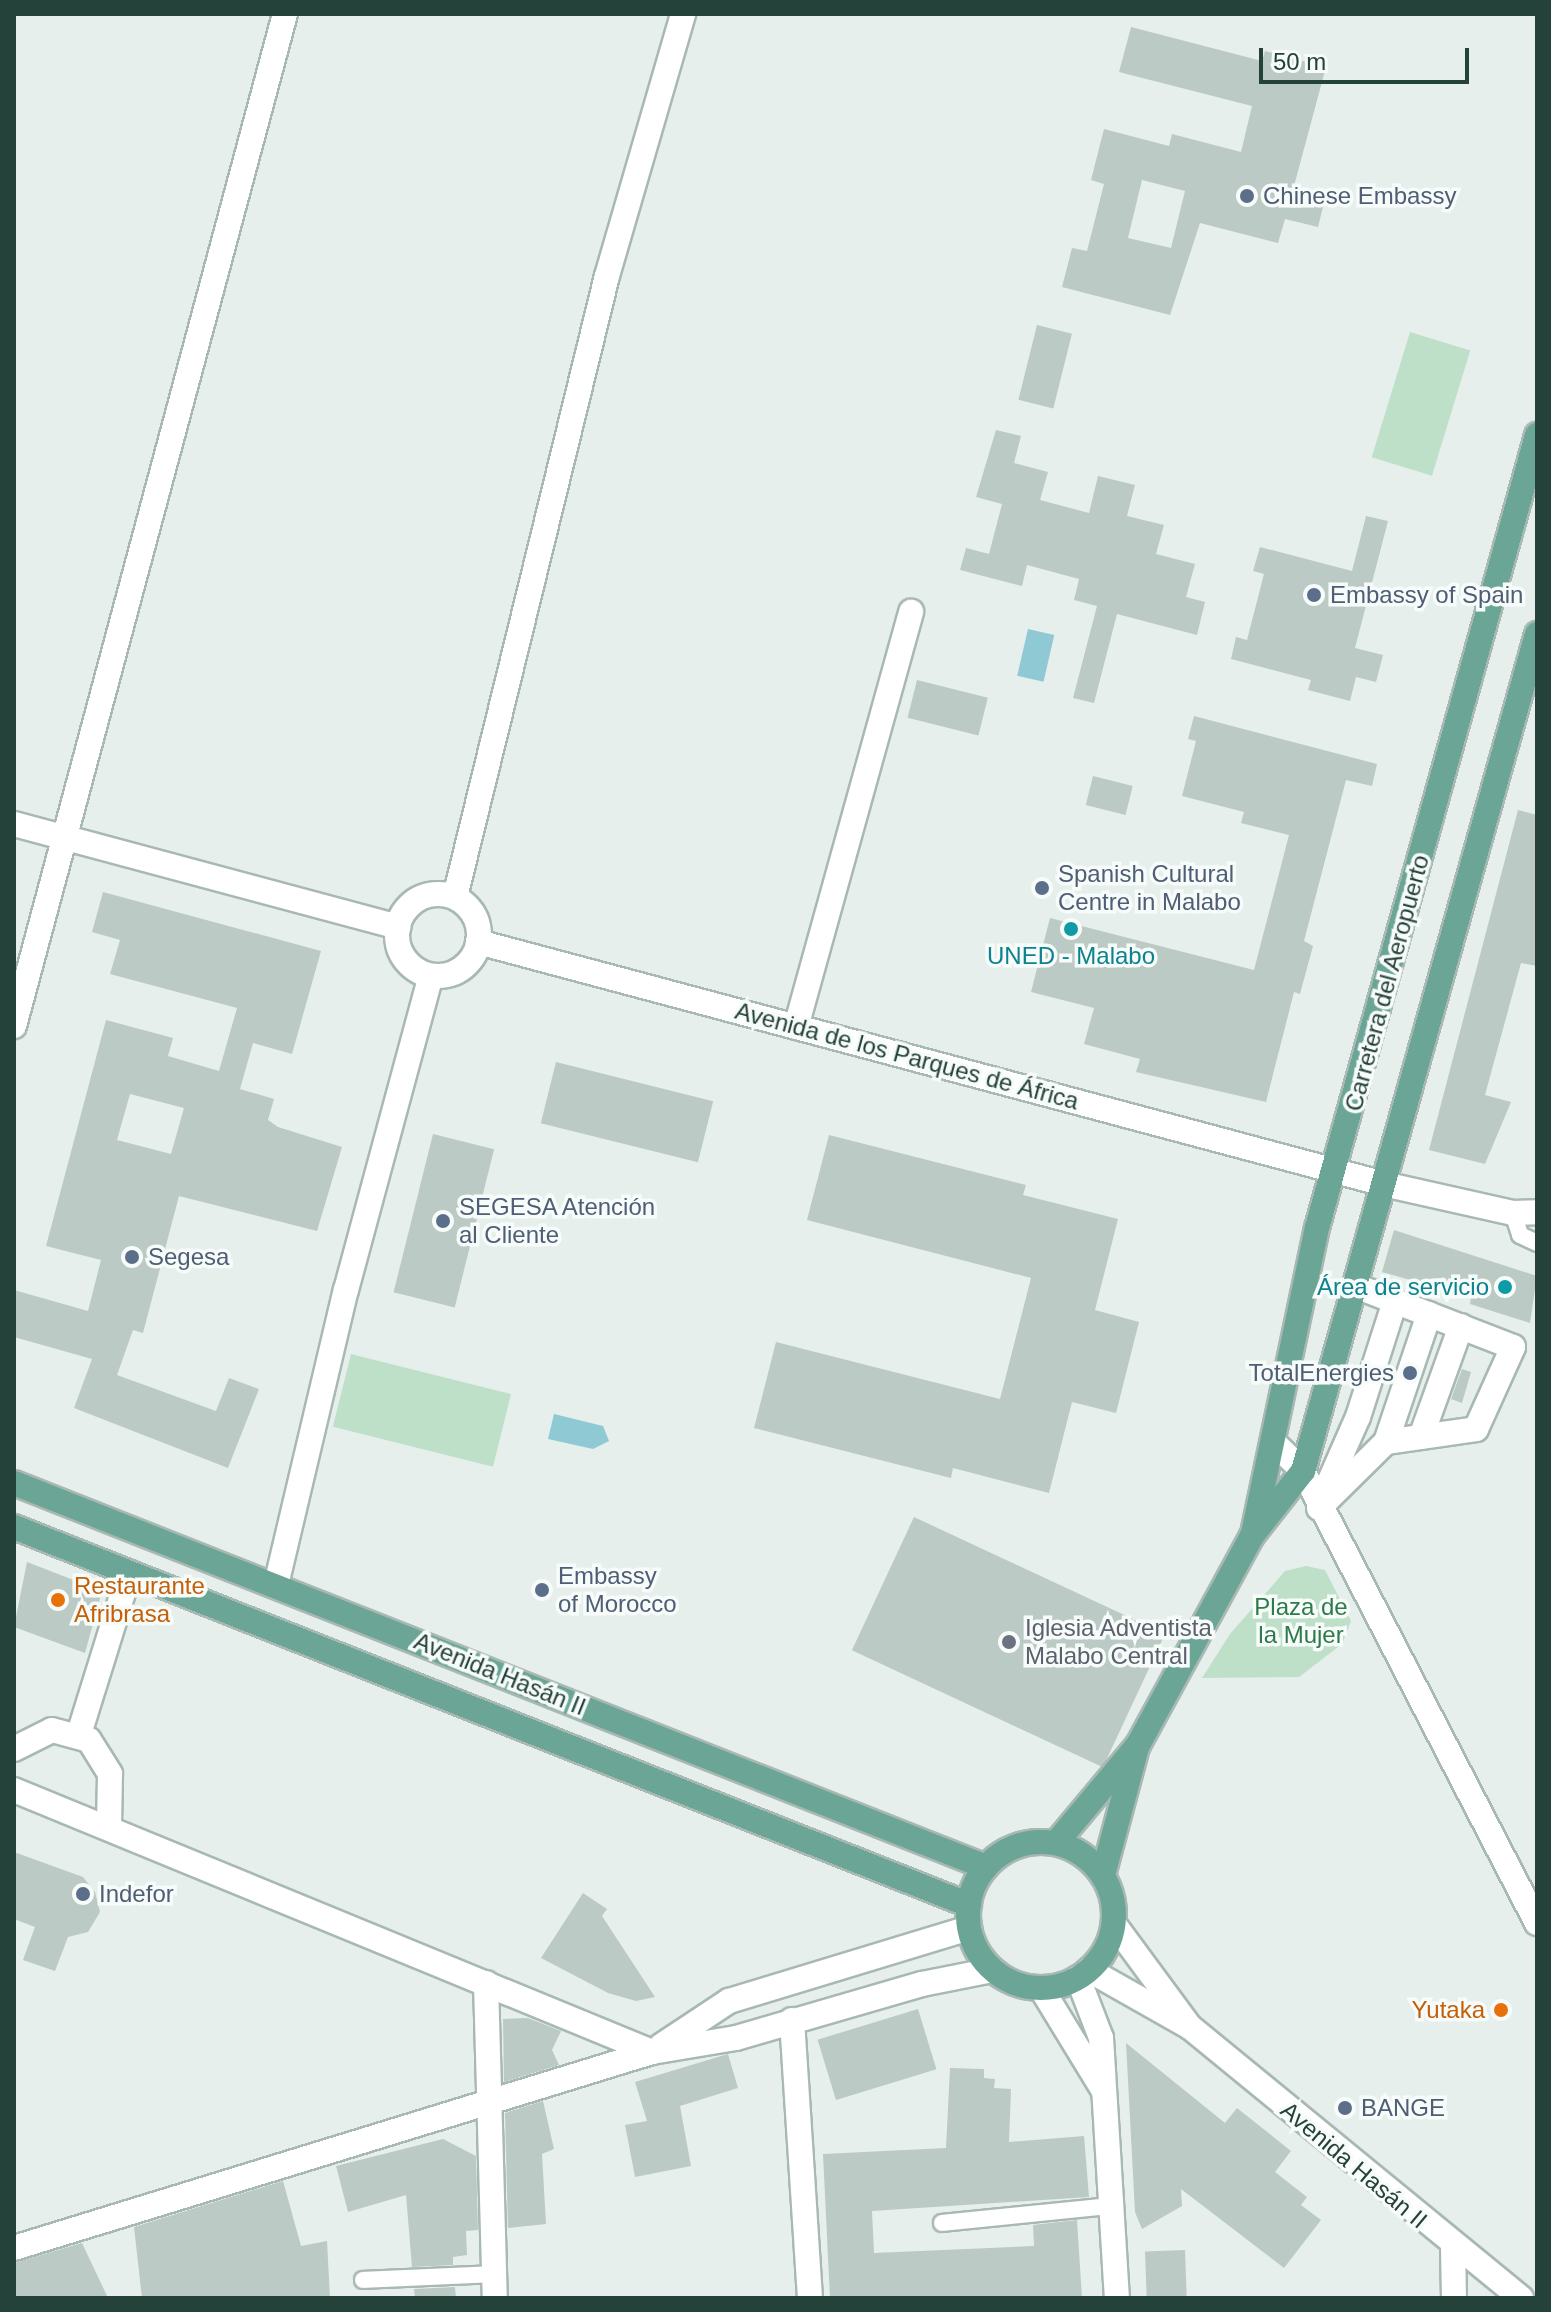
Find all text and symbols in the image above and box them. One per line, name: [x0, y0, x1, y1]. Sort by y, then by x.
scale bar: [1263, 32, 1473, 82]
text: 50 m: [1273, 48, 1326, 75]
place label: Chinese Embassy: [1263, 182, 1456, 210]
marker: Chinese Embassy: [1238, 187, 1256, 205]
place label: Embassy of Spain: [1330, 581, 1523, 609]
marker: Embassy of Spain: [1305, 586, 1323, 604]
street label: Carretera del Aeropuerto: [1339, 851, 1435, 1115]
place label: Spanish Cultural Centre in Malabo: [1058, 860, 1241, 916]
marker: Spanish Cultural Centre in Malabo: [1033, 879, 1051, 897]
marker: UNED - Malabo: [1062, 920, 1080, 938]
place label: UNED - Malabo: [987, 942, 1155, 970]
street label: Avenida de los Parques de África: [732, 996, 1082, 1116]
place label: SEGESA Atención al Cliente: [459, 1193, 658, 1249]
marker: SEGESA Atención al Cliente: [434, 1212, 452, 1230]
place label: Segesa: [148, 1243, 229, 1271]
marker: Segesa: [123, 1248, 141, 1266]
place label: Área de servicio: [1317, 1273, 1489, 1301]
marker: Área de servicio: [1496, 1278, 1514, 1296]
place label: TotalEnergies: [1249, 1359, 1394, 1387]
marker: TotalEnergies: [1401, 1364, 1419, 1382]
place label: Embassy of Morocco: [558, 1562, 677, 1618]
place label: Restaurante Afribrasa: [74, 1572, 205, 1628]
marker: Embassy of Morocco: [533, 1581, 551, 1599]
marker: Restaurante Afribrasa: [49, 1591, 67, 1609]
park label: Plaza de la Mujer: [1254, 1593, 1348, 1649]
place label: Iglesia Adventista Malabo Central: [1025, 1614, 1213, 1670]
street label: Avenida Hasán II: [410, 1626, 590, 1722]
marker: Iglesia Adventista Malabo Central: [1000, 1633, 1018, 1651]
place label: Indefor: [99, 1880, 174, 1908]
marker: Indefor: [74, 1885, 92, 1903]
place label: Yutaka: [1412, 1996, 1485, 2024]
marker: Yutaka: [1492, 2001, 1510, 2019]
place label: BANGE: [1361, 2094, 1445, 2122]
street label: Avenida Hasán II: [1275, 2095, 1433, 2235]
marker: BANGE: [1336, 2099, 1354, 2117]

